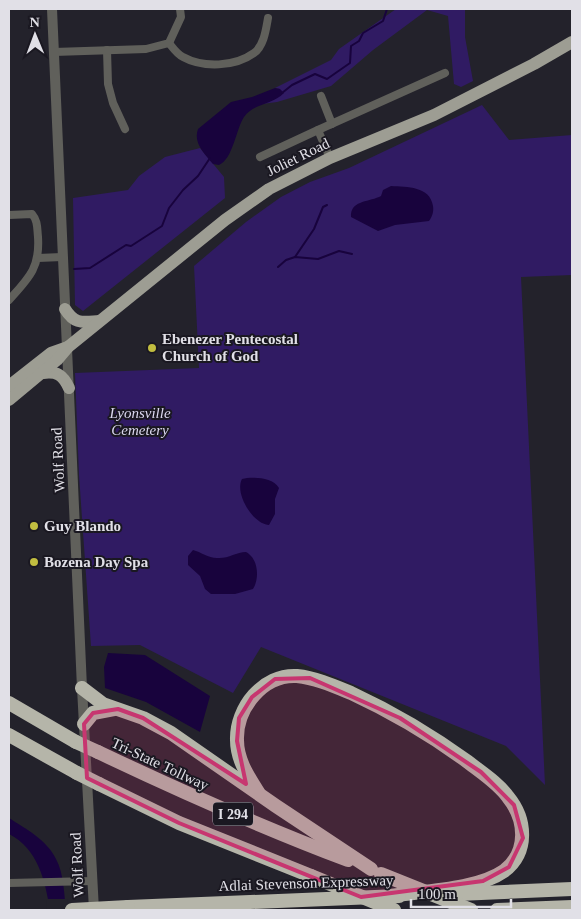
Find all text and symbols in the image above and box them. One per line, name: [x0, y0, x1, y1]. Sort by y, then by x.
north arrow: [10, 10, 60, 60]
text: N: [30, 15, 40, 30]
street label: Joliet Road: [264, 135, 332, 179]
place label: Ebenezer Pentecostal Church of God: [162, 331, 298, 364]
marker: Ebenezer Pentecostal Church of God: [146, 342, 158, 354]
park label: Lyonsville Cemetery: [108, 405, 171, 438]
street label: Wolf Road: [48, 427, 68, 493]
place label: Guy Blando: [44, 518, 121, 534]
marker: Guy Blando: [28, 520, 40, 532]
place label: Bozena Day Spa: [44, 554, 149, 570]
marker: Bozena Day Spa: [28, 556, 40, 568]
street label: Tri-State Tollway: [109, 735, 212, 794]
road number: I 294: [213, 802, 253, 826]
street label: Wolf Road: [67, 832, 87, 898]
street label: Adlai Stevenson Expressway: [218, 872, 394, 894]
scale bar: [411, 876, 511, 908]
text: 100 m: [418, 886, 456, 902]

